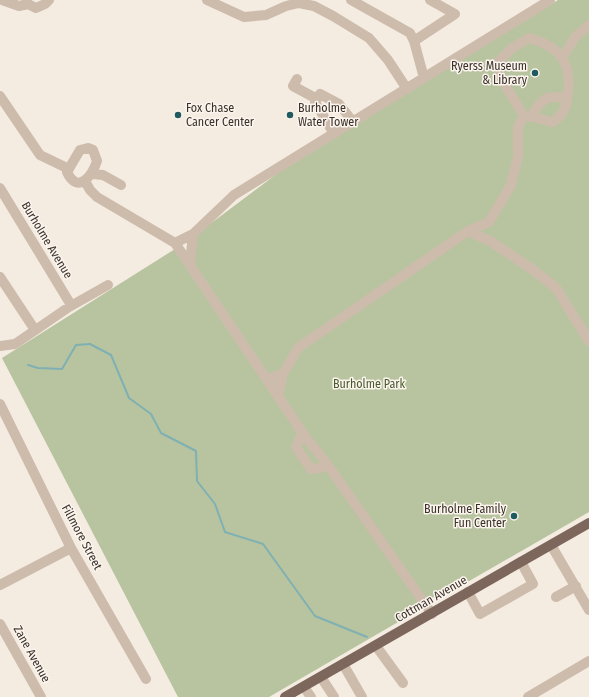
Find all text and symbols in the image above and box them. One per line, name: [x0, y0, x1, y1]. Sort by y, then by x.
place label: Ryerss Museum & Library: [451, 59, 528, 87]
marker: Ryerss Museum & Library: [530, 68, 540, 78]
place label: Fox Chase Cancer Center: [186, 101, 255, 129]
place label: Burholme Water Tower: [298, 101, 359, 129]
marker: Fox Chase Cancer Center: [173, 110, 183, 120]
marker: Burholme Water Tower: [285, 110, 295, 120]
street label: Burholme Avenue: [19, 199, 75, 281]
park label: Burholme Park: [333, 377, 405, 391]
street label: Fillmore Street: [59, 502, 105, 572]
place label: Burholme Family Fun Center: [424, 502, 507, 530]
marker: Burholme Family Fun Center: [509, 511, 519, 521]
street label: Cottman Avenue: [393, 573, 469, 625]
street label: Zane Avenue: [11, 623, 53, 685]

